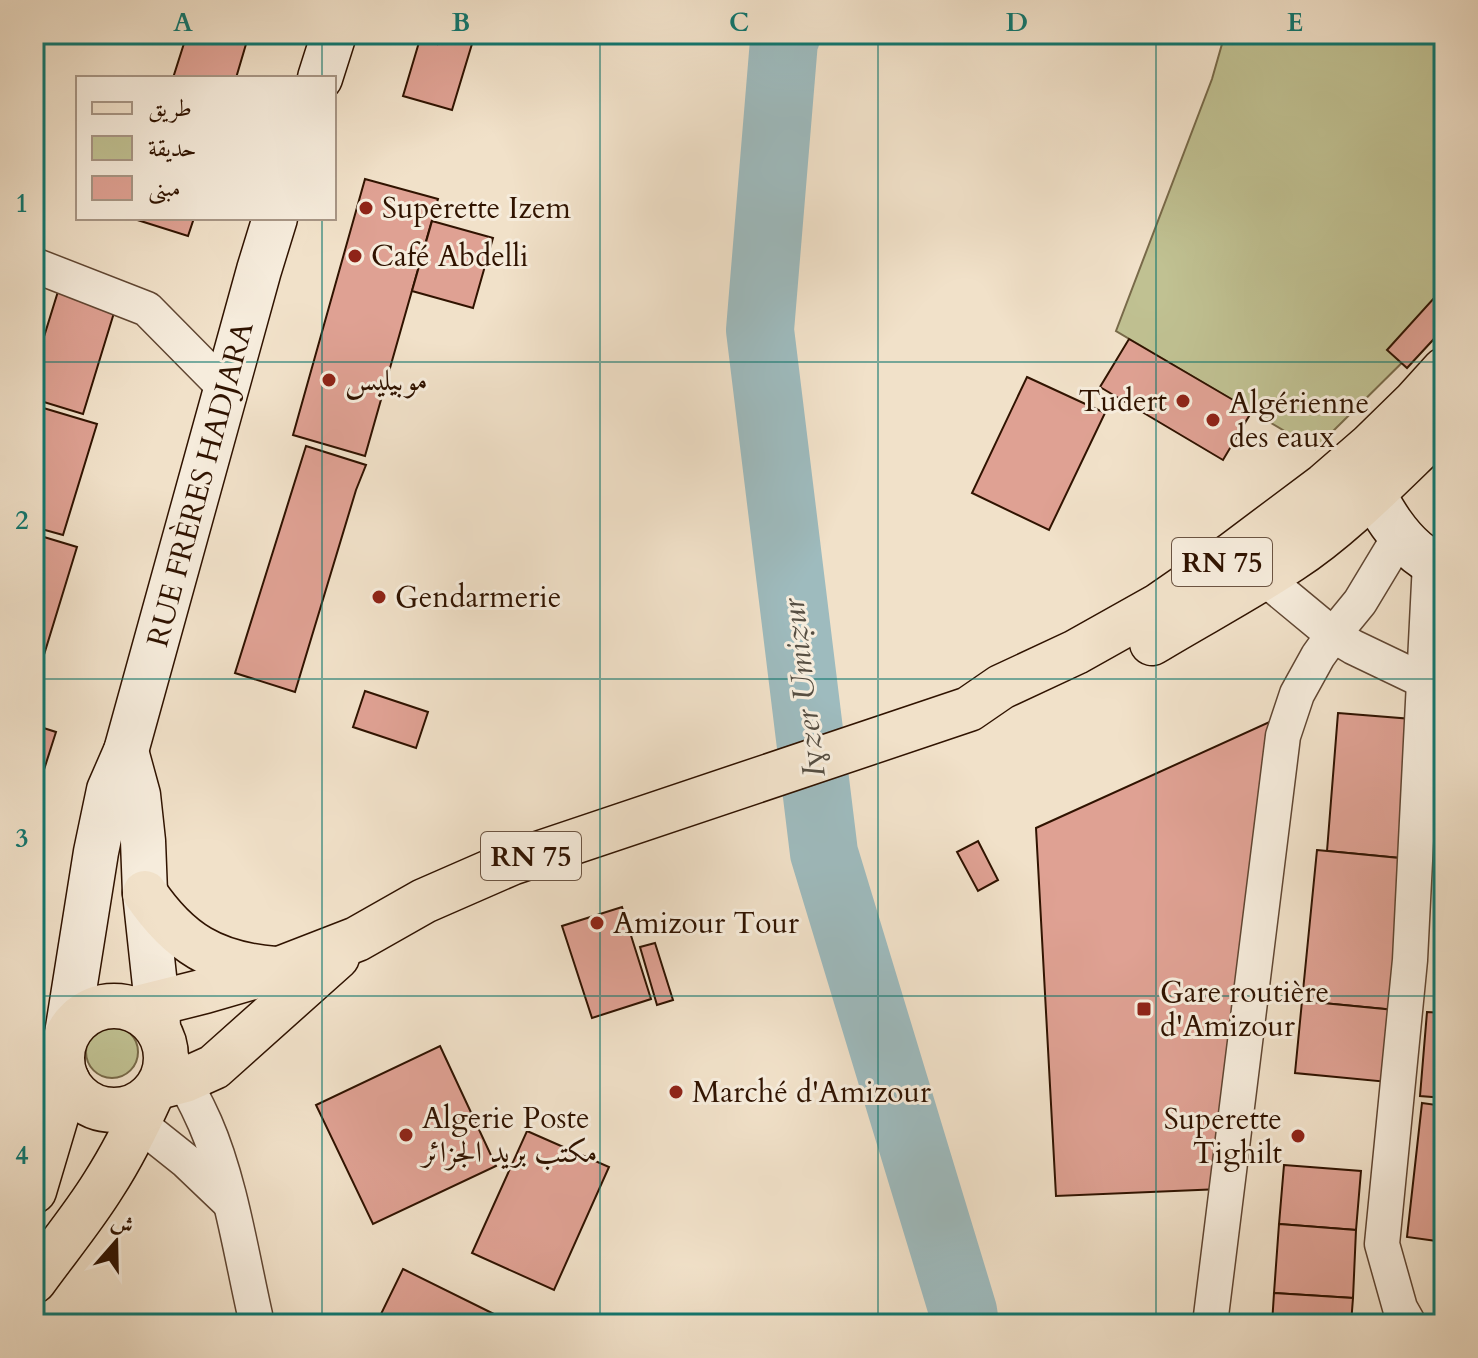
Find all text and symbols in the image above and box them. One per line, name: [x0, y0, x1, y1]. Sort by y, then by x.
text: A: [173, 5, 193, 40]
text: B: [452, 5, 470, 40]
text: C: [729, 5, 749, 40]
text: D: [1006, 5, 1028, 40]
text: E: [1287, 5, 1303, 40]
legend: [76, 76, 336, 220]
text: طريق: [148, 92, 192, 125]
text: حديقة: [148, 132, 197, 165]
text: مبنى: [148, 172, 181, 205]
text: 1: [15, 186, 29, 221]
place label: Superette Izem: [382, 188, 572, 229]
marker: Superette Izem: [357, 199, 375, 217]
place label: Café Abdelli: [371, 236, 528, 277]
marker: Café Abdelli: [346, 247, 364, 265]
street label: RUE FRÈRES HADJARA: [137, 316, 264, 651]
place label: موبيليس: [345, 360, 428, 401]
marker: موبيليس: [320, 371, 338, 389]
place label: Tudert: [1079, 381, 1168, 422]
place label: Algérienne des eaux: [1229, 383, 1369, 458]
marker: Tudert: [1174, 392, 1192, 410]
marker: Algérienne des eaux: [1204, 411, 1222, 429]
text: 2: [15, 503, 29, 538]
road number: RN 75: [1172, 538, 1272, 586]
place label: Gendarmerie: [395, 577, 561, 618]
marker: Gendarmerie: [370, 588, 388, 606]
water label: Iɣzer Umiẓur: [771, 594, 837, 780]
text: 3: [15, 821, 29, 856]
road number: RN 75: [481, 832, 581, 880]
place label: Amizour Tour: [613, 903, 799, 944]
marker: Amizour Tour: [588, 914, 606, 932]
place label: Gare routière d'Amizour: [1160, 972, 1329, 1047]
marker: Gare routière d'Amizour: [1135, 1000, 1153, 1018]
place label: Marché d'Amizour: [692, 1072, 931, 1113]
marker: Marché d'Amizour: [667, 1083, 685, 1101]
place label: Algerie Poste مكتب بريد الجزائر: [419, 1098, 597, 1173]
place label: Superette Tighilt: [1164, 1099, 1283, 1174]
marker: Algerie Poste مكتب بريد الجزائر: [397, 1126, 415, 1144]
marker: Superette Tighilt: [1289, 1127, 1307, 1145]
text: 4: [15, 1138, 29, 1173]
north arrow: [76, 1202, 156, 1282]
text: ش: [107, 1206, 138, 1242]

